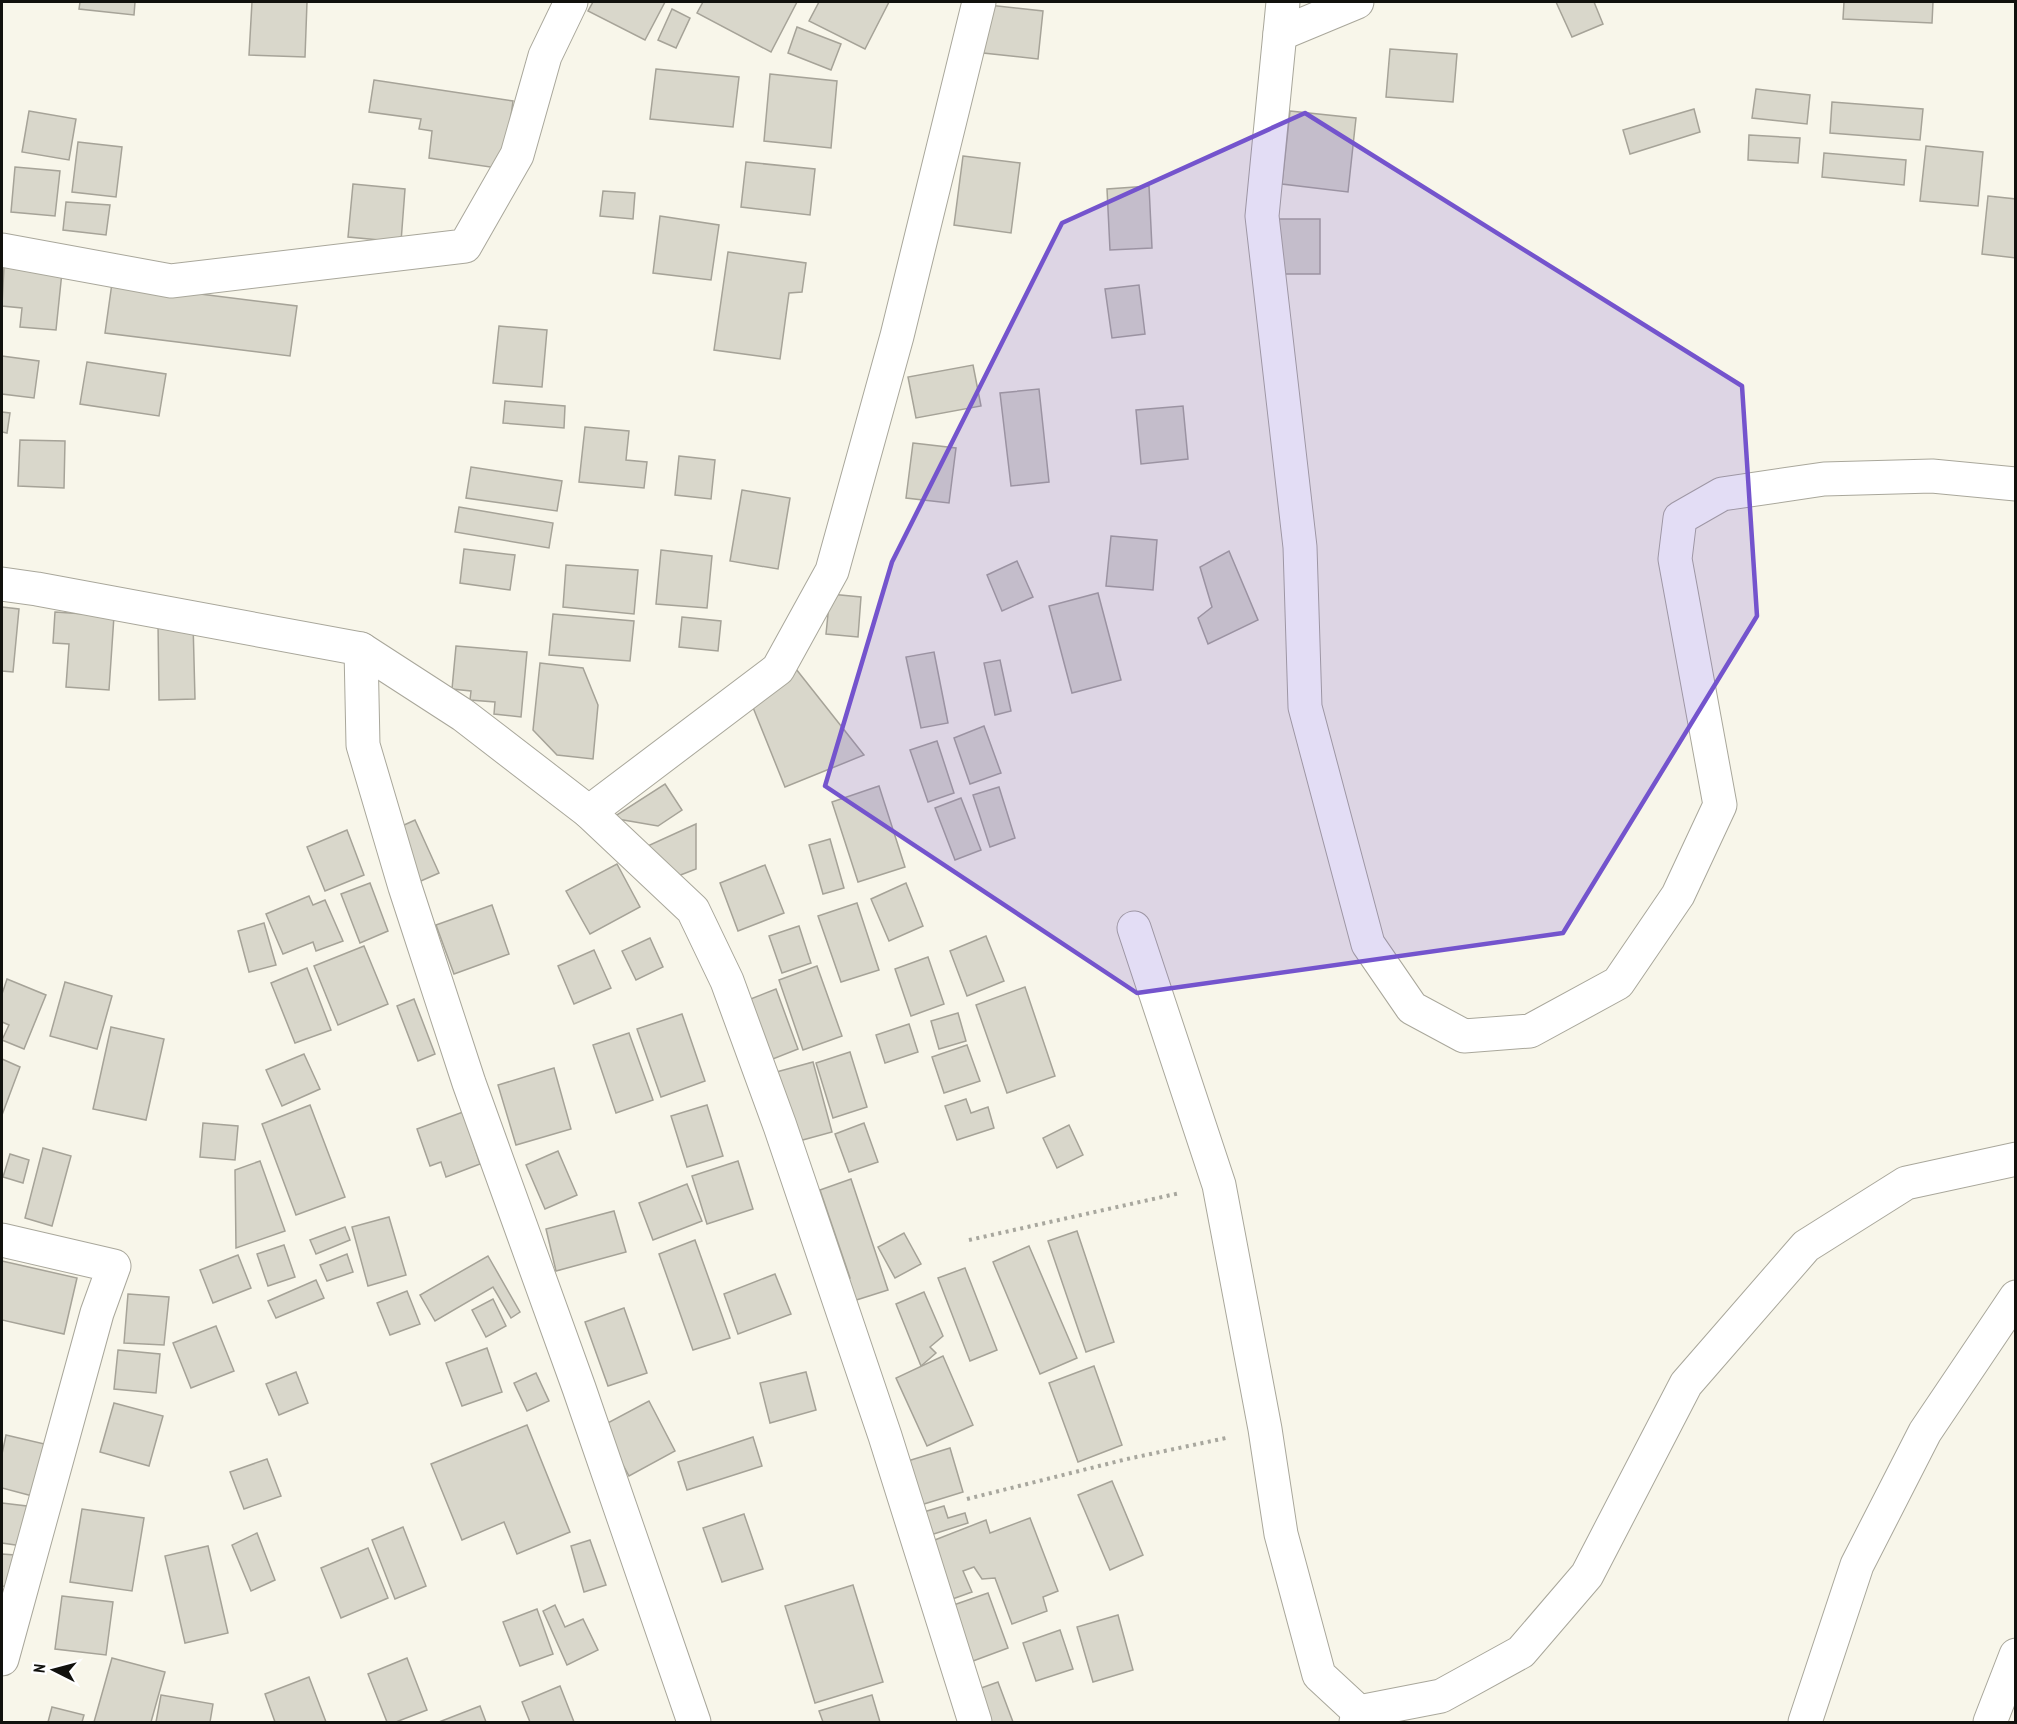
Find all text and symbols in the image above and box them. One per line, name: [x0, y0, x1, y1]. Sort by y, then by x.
north arrow: [24, 1640, 84, 1700]
text: N: [29, 1663, 49, 1674]

